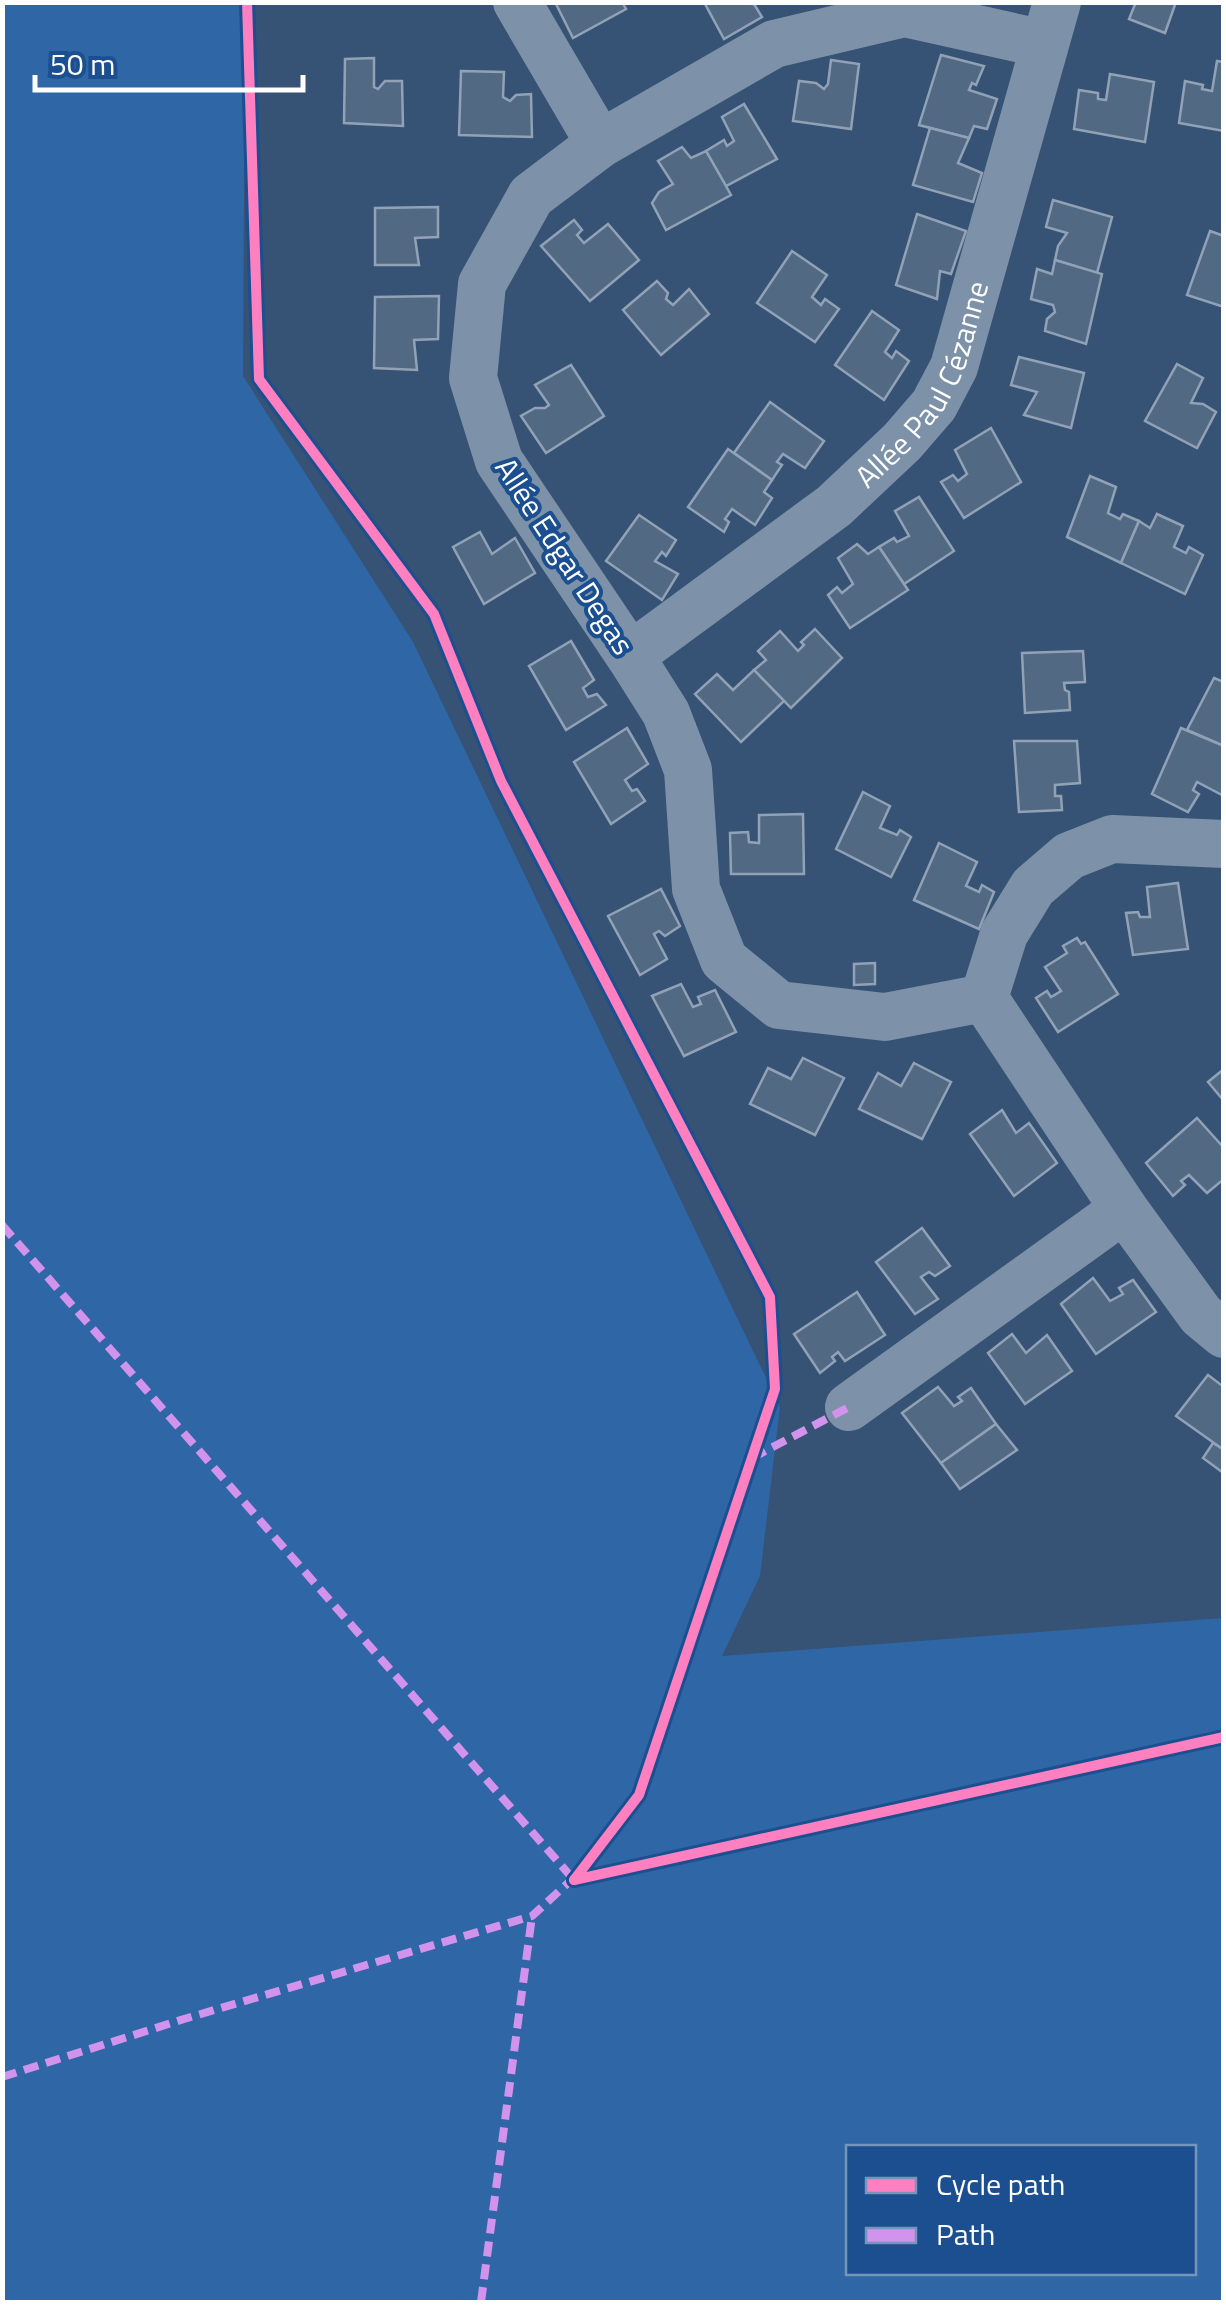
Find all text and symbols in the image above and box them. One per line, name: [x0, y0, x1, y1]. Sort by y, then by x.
scale bar: [35, 30, 302, 92]
text: 50 m: [50, 41, 115, 87]
street label: Allée Paul Cézanne: [844, 275, 1000, 498]
street label: Allée Edgar Degas: [484, 448, 646, 664]
legend: [846, 2145, 1196, 2275]
text: Cycle path: [936, 2161, 1065, 2207]
text: Path: [936, 2211, 995, 2257]

